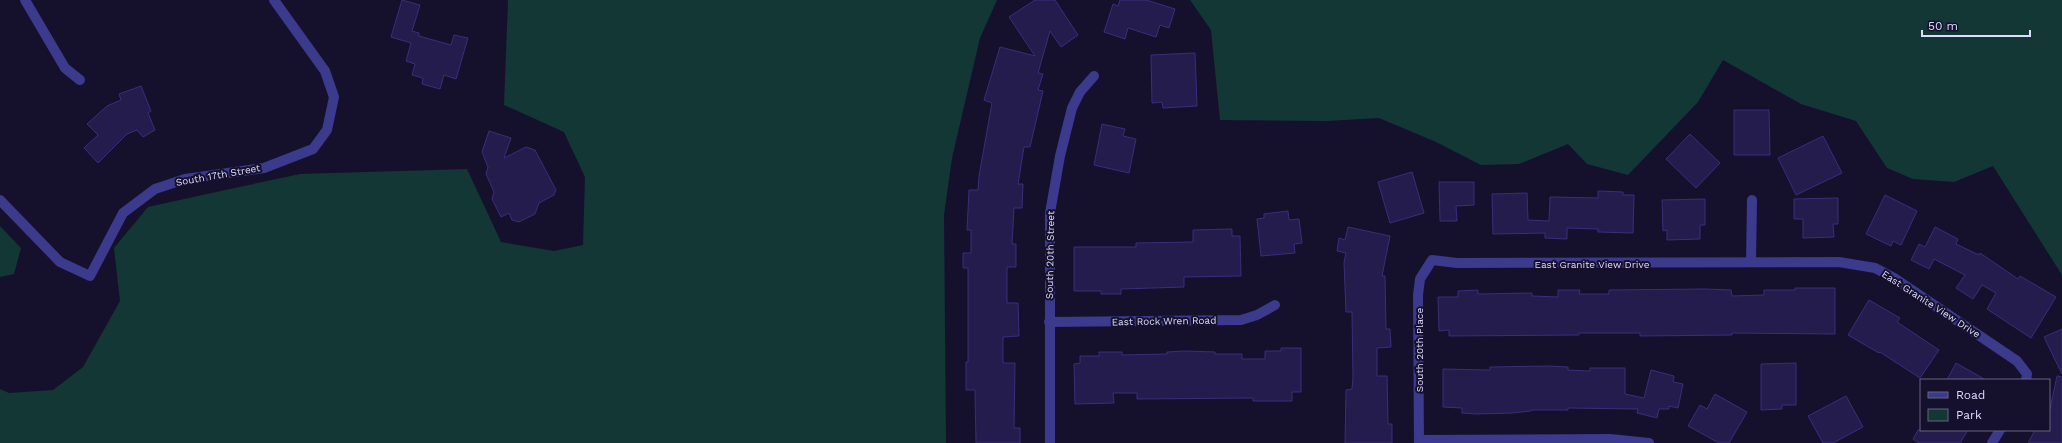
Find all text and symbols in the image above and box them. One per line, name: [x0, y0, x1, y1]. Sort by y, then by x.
scale bar: [1922, 12, 2030, 38]
text: 50 m: [1928, 19, 1958, 33]
street label: South 17th Street: [175, 162, 262, 188]
street label: South 20th Street: [1044, 210, 1056, 299]
street label: East Granite View Drive: [1535, 259, 1650, 270]
street label: East Granite View Drive: [1880, 268, 1982, 340]
street label: South 20th Place: [1414, 308, 1425, 392]
street label: East Rock Wren Road: [1112, 315, 1216, 327]
legend: [1920, 379, 2050, 431]
text: Road: [1956, 388, 1985, 402]
text: Park: [1956, 408, 1982, 422]

